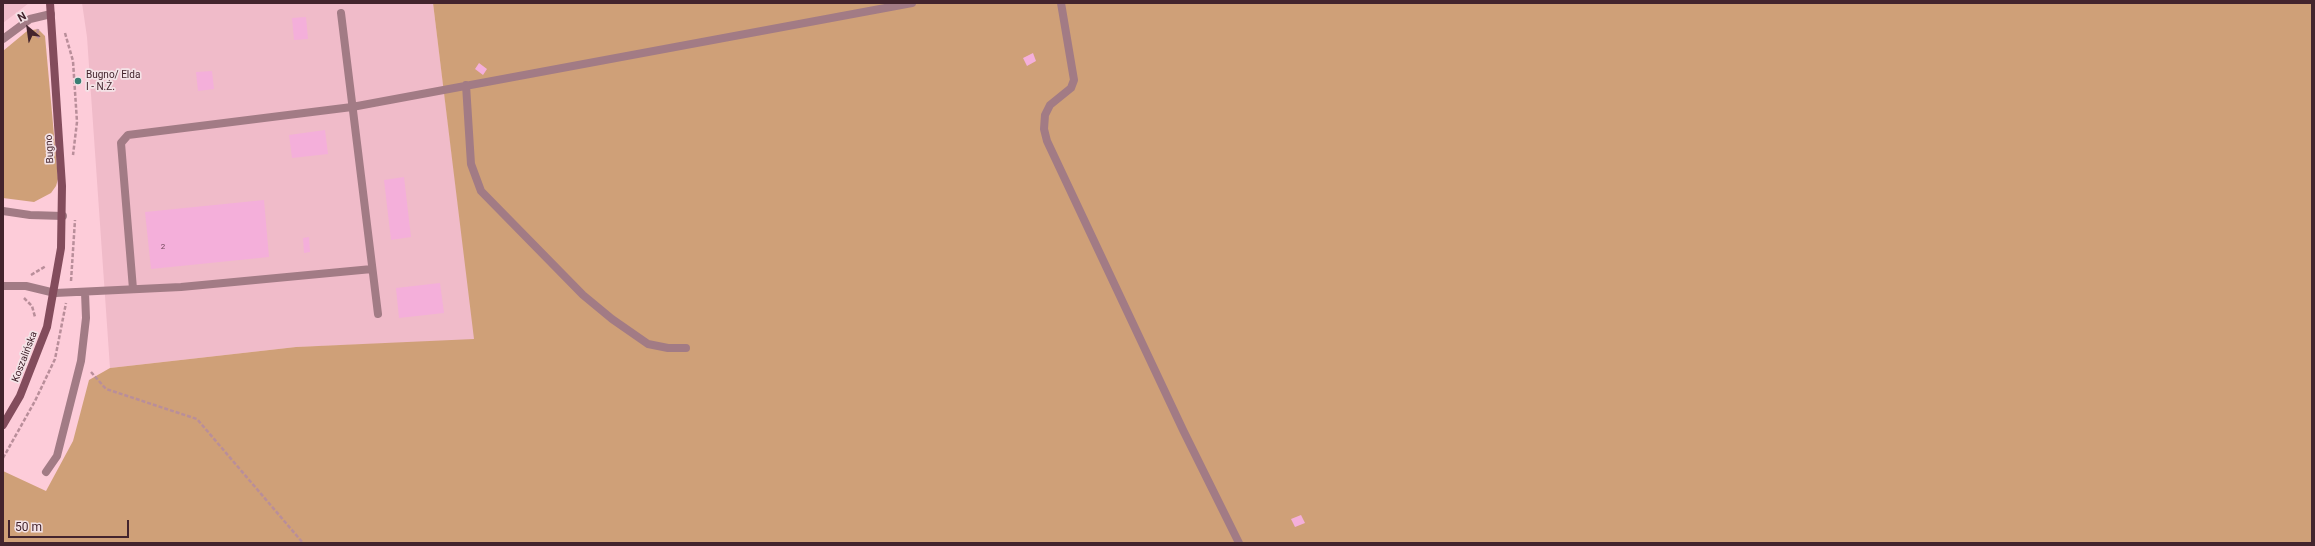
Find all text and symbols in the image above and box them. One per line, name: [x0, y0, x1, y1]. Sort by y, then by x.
north arrow: [8, 8, 48, 48]
text: N: [15, 10, 28, 25]
place label: Bugno/ Elda I - N.Ż.: [86, 69, 140, 92]
marker: Bugno/ Elda I - N.Ż.: [73, 76, 83, 86]
street label: Bugno: [43, 134, 57, 164]
house number: 2: [161, 242, 165, 252]
street label: Koszalińska: [10, 330, 40, 384]
scale bar: [10, 512, 131, 538]
text: 50 m: [15, 520, 42, 534]

